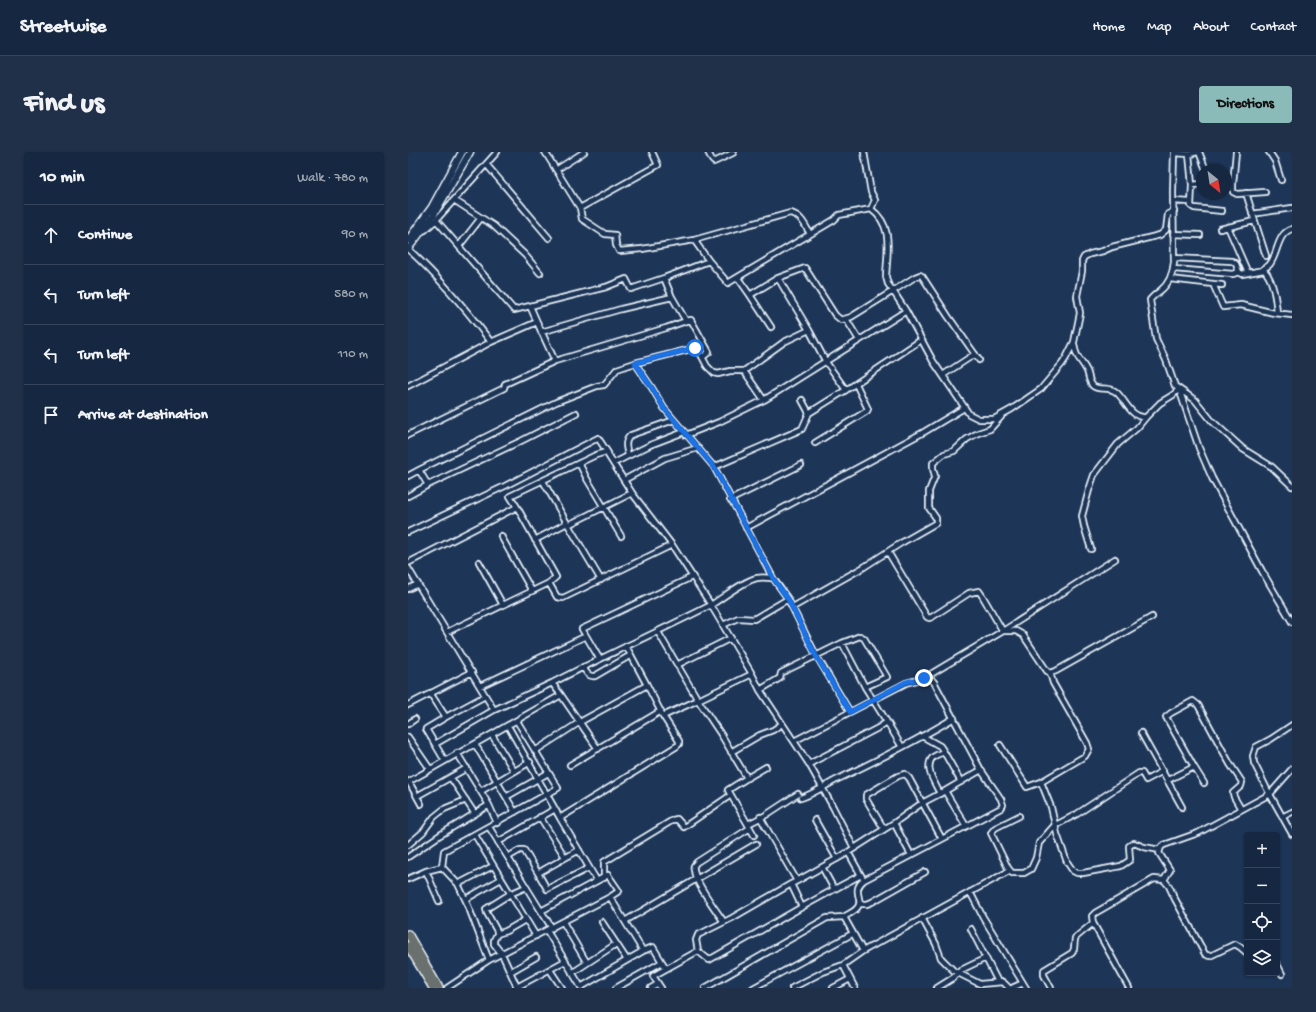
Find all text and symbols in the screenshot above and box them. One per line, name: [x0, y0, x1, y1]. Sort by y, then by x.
text: Streetwise: [20, 16, 106, 39]
text: Home: [1093, 19, 1125, 36]
text: Map: [1147, 19, 1171, 36]
text: About: [1193, 19, 1229, 36]
text: Contact: [1251, 19, 1296, 36]
button: Directions: [1199, 86, 1292, 123]
text: Find us: [24, 88, 104, 121]
north arrow: [1196, 164, 1232, 200]
text: 10 min: [40, 168, 84, 188]
text: Walk · 780 m: [297, 171, 368, 186]
icon: ahead: [40, 224, 62, 246]
text: Continue: [78, 226, 132, 244]
text: 90 m: [342, 227, 368, 242]
icon: left: [40, 284, 62, 306]
text: Turn left: [78, 286, 129, 304]
text: 580 m: [334, 287, 368, 302]
route start: [686, 339, 704, 357]
icon: left: [40, 344, 62, 366]
text: Turn left: [78, 346, 129, 364]
text: 110 m: [338, 347, 368, 362]
icon: arrive: [40, 404, 62, 426]
text: Arrive at destination: [78, 406, 208, 424]
route end: [915, 669, 933, 687]
map controls: [1244, 832, 1280, 976]
button: +: [1244, 832, 1280, 868]
button: −: [1244, 868, 1280, 904]
button: locate: [1244, 904, 1280, 940]
button: layers: [1244, 940, 1280, 976]

